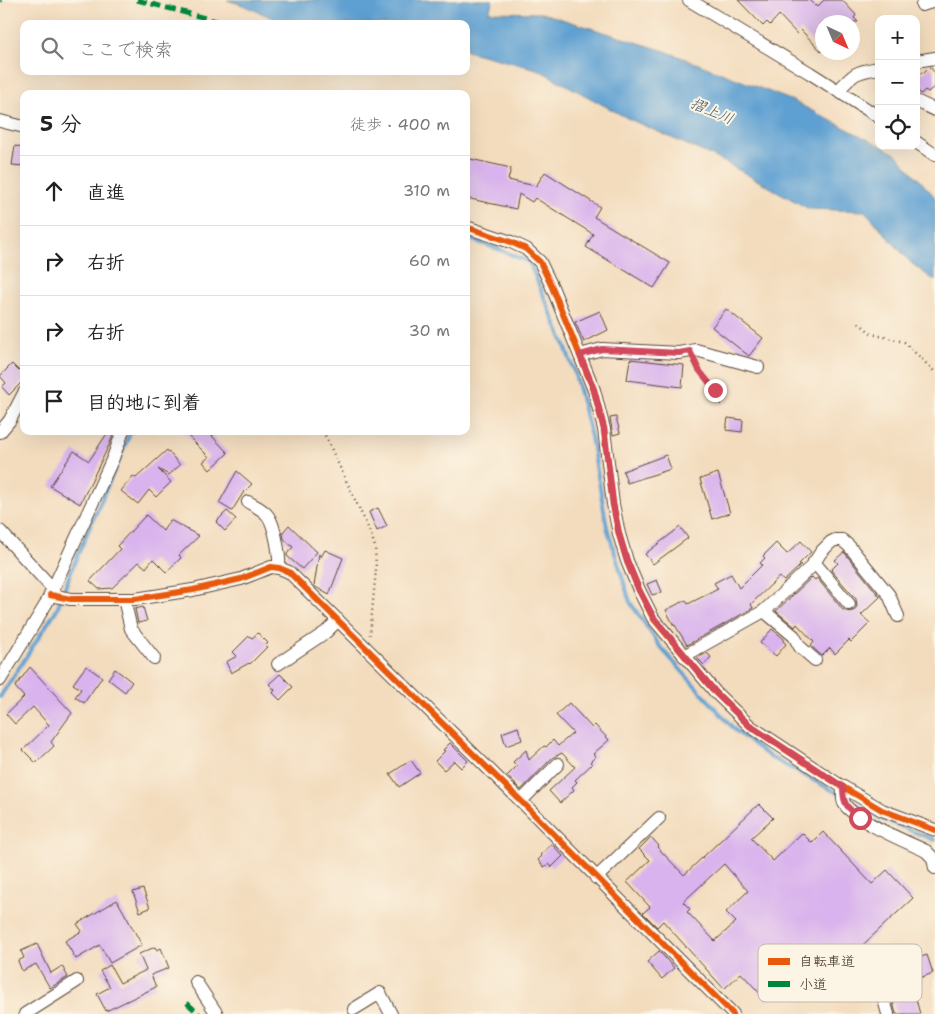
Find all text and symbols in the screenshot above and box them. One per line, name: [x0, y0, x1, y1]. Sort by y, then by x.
north arrow: [815, 15, 860, 60]
map controls: [875, 15, 920, 150]
button: +: [875, 15, 920, 60]
search box: [20, 20, 470, 75]
icon: search: [38, 34, 66, 62]
text: ここで検索: [78, 37, 173, 62]
button: −: [875, 60, 920, 105]
water label: 摺上川: [687, 93, 737, 129]
button: locate: [875, 105, 920, 150]
text: 5 分: [40, 110, 81, 138]
text: 徒歩 · 400 m: [350, 114, 450, 135]
icon: ahead: [40, 177, 68, 205]
text: 直進: [87, 180, 125, 205]
text: 310 m: [403, 180, 450, 201]
icon: right: [40, 247, 68, 275]
text: 右折: [87, 250, 125, 275]
text: 60 m: [409, 250, 450, 271]
icon: right: [40, 317, 68, 345]
text: 右折: [87, 320, 125, 345]
text: 30 m: [409, 320, 450, 341]
route end: [704, 379, 727, 402]
icon: arrive: [40, 387, 68, 415]
text: 目的地に到着: [87, 390, 201, 415]
route start: [849, 807, 872, 830]
legend: [758, 944, 922, 1002]
text: 自転車道: [799, 952, 855, 970]
text: 小道: [799, 975, 827, 993]

